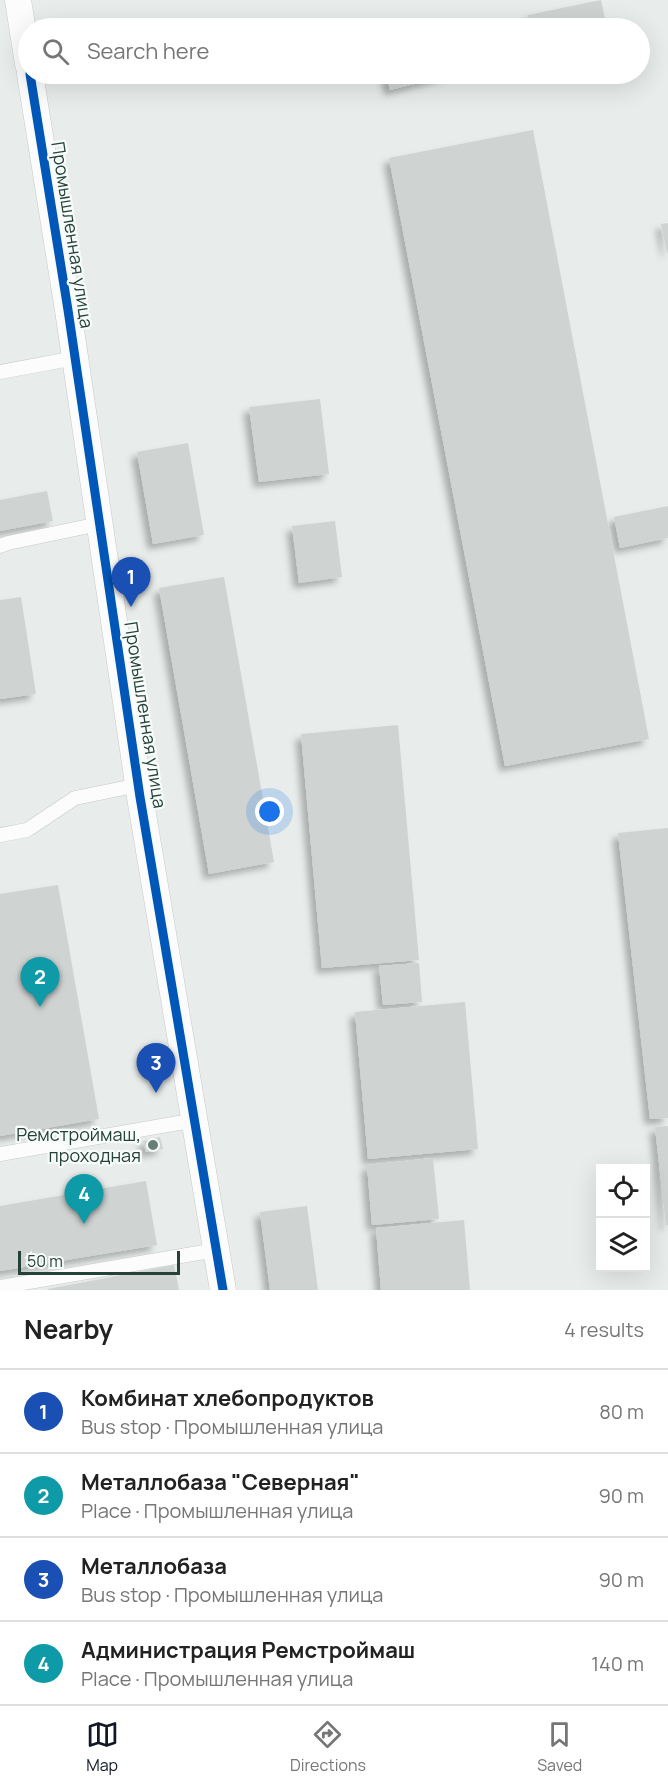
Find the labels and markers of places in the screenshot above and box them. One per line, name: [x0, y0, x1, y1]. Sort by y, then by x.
pin: 1: [112, 558, 150, 607]
pin: 2: [20, 958, 60, 1007]
pin: 3: [136, 1044, 176, 1093]
place label: Ремстроймаш, проходная: [16, 1122, 141, 1167]
marker: Ремстроймаш, проходная: [146, 1138, 160, 1152]
pin: 4: [64, 1174, 104, 1224]

